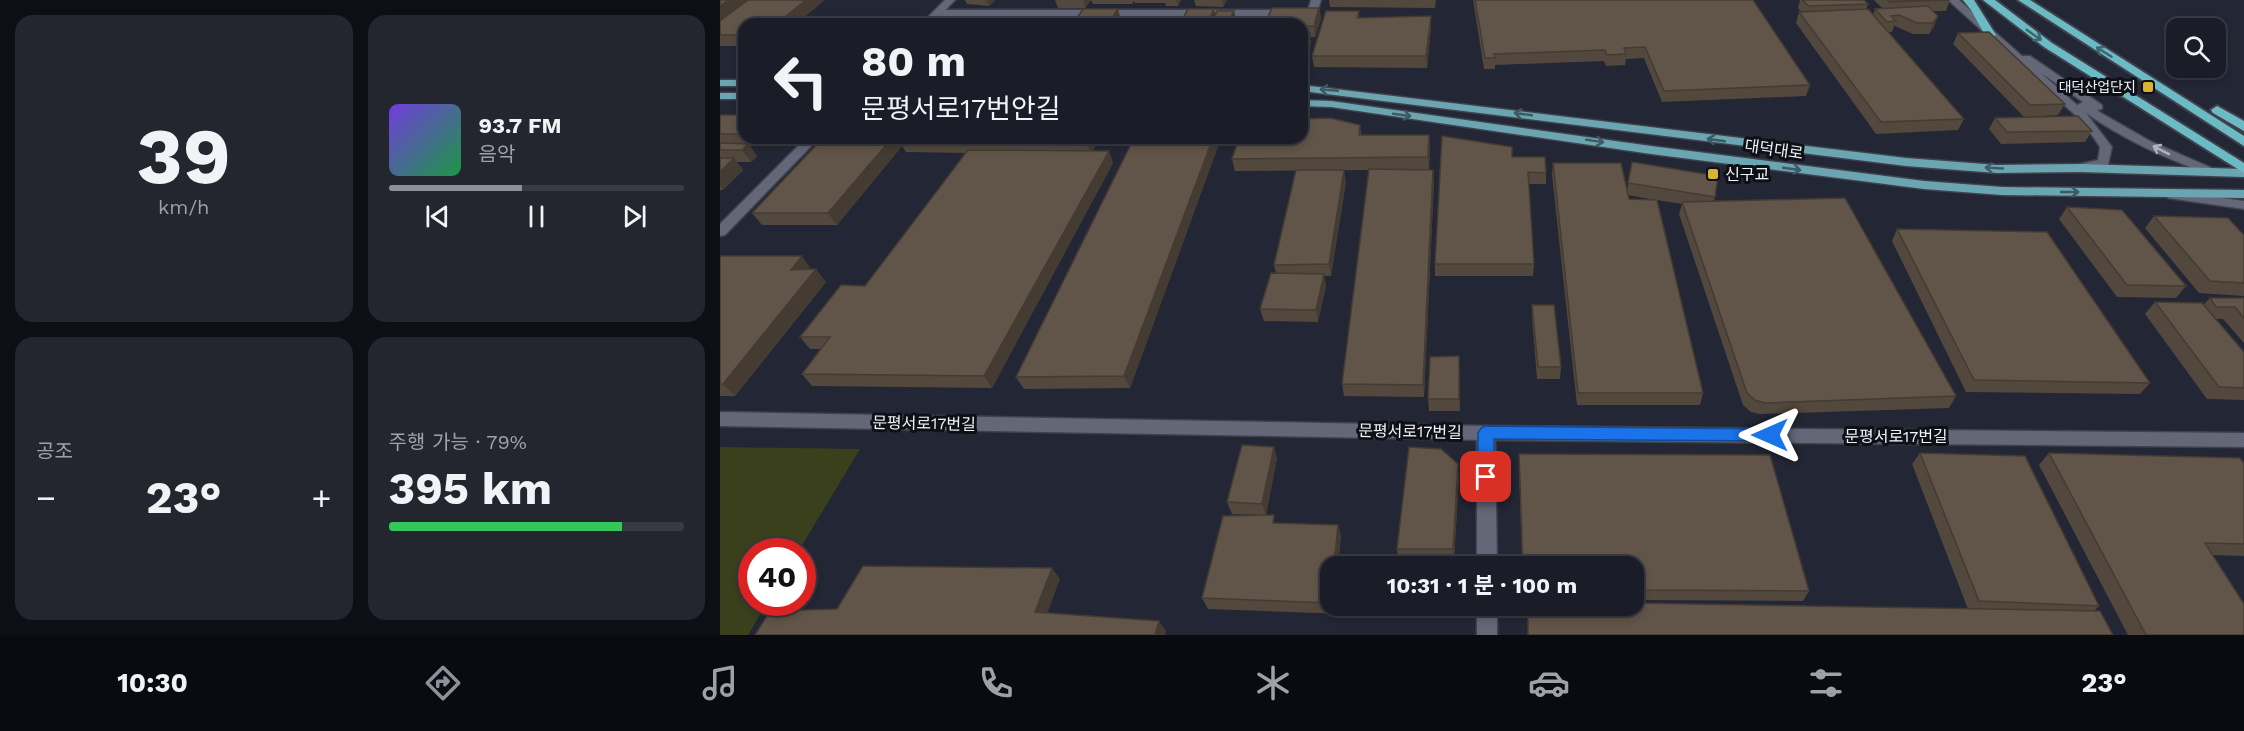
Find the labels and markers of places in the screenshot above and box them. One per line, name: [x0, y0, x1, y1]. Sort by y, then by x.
place label: 대덕산업단지: [2059, 79, 2136, 95]
marker: 대덕산업단지: [2141, 80, 2155, 94]
place label: 신구교: [1725, 165, 1769, 184]
marker: 신구교: [1706, 167, 1720, 181]
pin: [1460, 451, 1511, 502]

